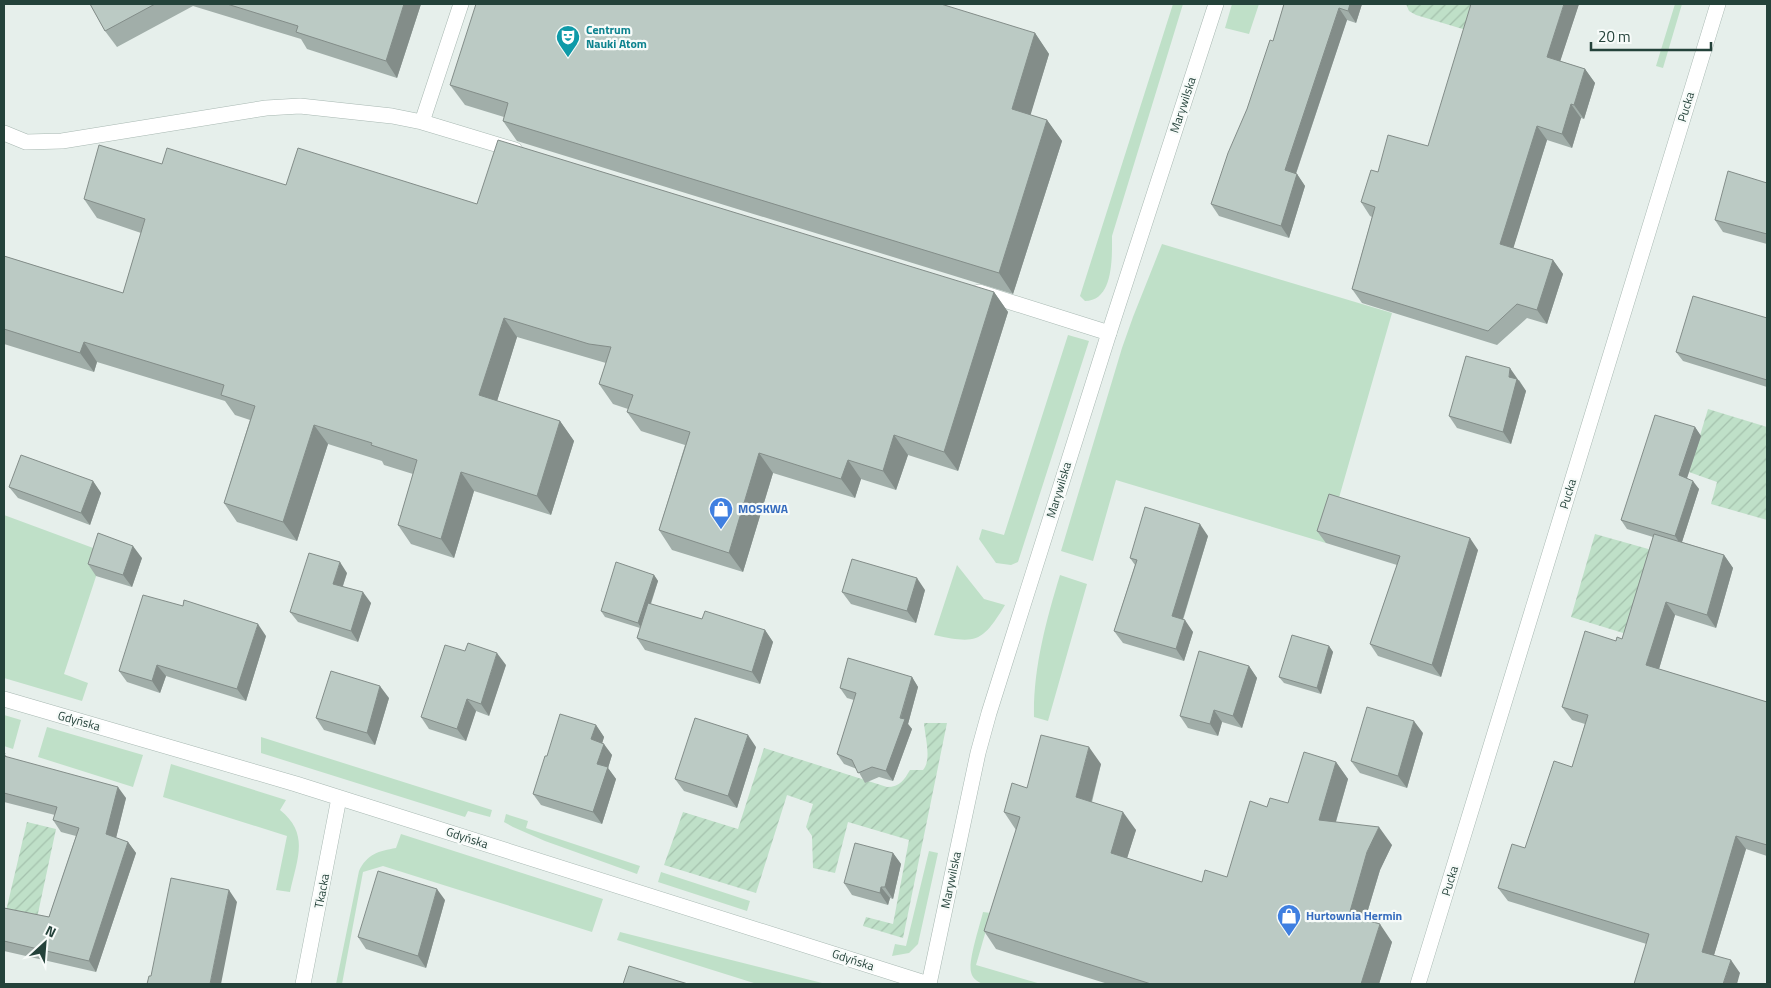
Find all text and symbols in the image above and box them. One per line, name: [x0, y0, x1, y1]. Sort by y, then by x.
place label: Centrum Nauki Atom: [586, 20, 647, 53]
scale bar: [1591, 20, 1711, 52]
theatre icon: Centrum Nauki Atom: [555, 24, 581, 58]
text: 20 m: [1598, 25, 1631, 48]
street label: Marywilska: [1165, 74, 1201, 135]
street label: Pucka: [1672, 90, 1699, 124]
street label: Marywilska: [1041, 459, 1076, 520]
street label: Pucka: [1554, 477, 1581, 511]
shop icon: MOSKWA: [708, 496, 734, 530]
place label: MOSKWA: [738, 499, 789, 518]
street label: Gdyńska: [56, 705, 103, 736]
street label: Gdyńska: [444, 822, 491, 853]
street label: Marywilska: [935, 850, 966, 910]
street label: Pucka: [1436, 864, 1463, 898]
street label: Tkacka: [309, 872, 334, 910]
shop icon: Hurtownia Hermin: [1276, 903, 1302, 937]
place label: Hurtownia Hermin: [1306, 906, 1402, 925]
north arrow: [20, 918, 70, 968]
text: N: [42, 919, 60, 942]
street label: Gdyńska: [830, 944, 877, 975]

